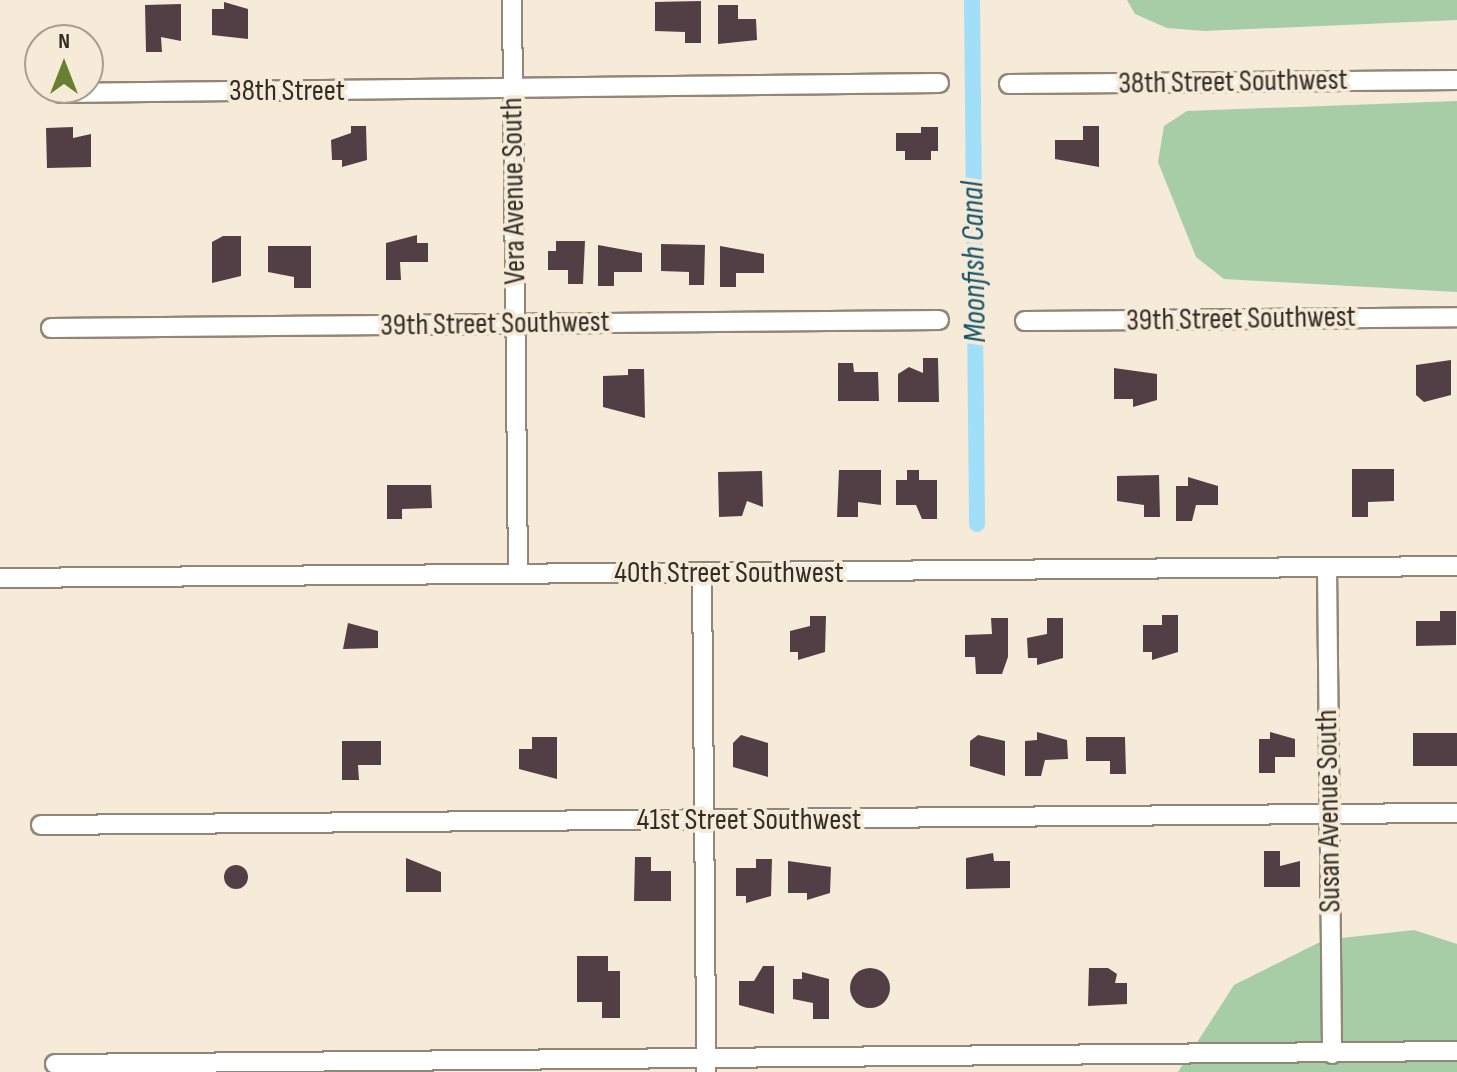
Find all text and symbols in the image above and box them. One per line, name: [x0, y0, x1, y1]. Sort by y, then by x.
north arrow: [24, 24, 104, 104]
text: N: [58, 28, 70, 55]
street label: 38th Street Southwest: [1118, 62, 1348, 102]
street label: 38th Street: [229, 73, 345, 109]
street label: Vera Avenue South: [494, 97, 534, 285]
water label: Moonfish Canal: [954, 181, 996, 343]
street label: 39th Street Southwest: [1126, 299, 1356, 339]
street label: 39th Street Southwest: [380, 304, 610, 344]
street label: 40th Street Southwest: [614, 555, 844, 591]
street label: Susan Avenue South: [1309, 709, 1349, 913]
street label: 41st Street Southwest: [637, 802, 861, 838]

